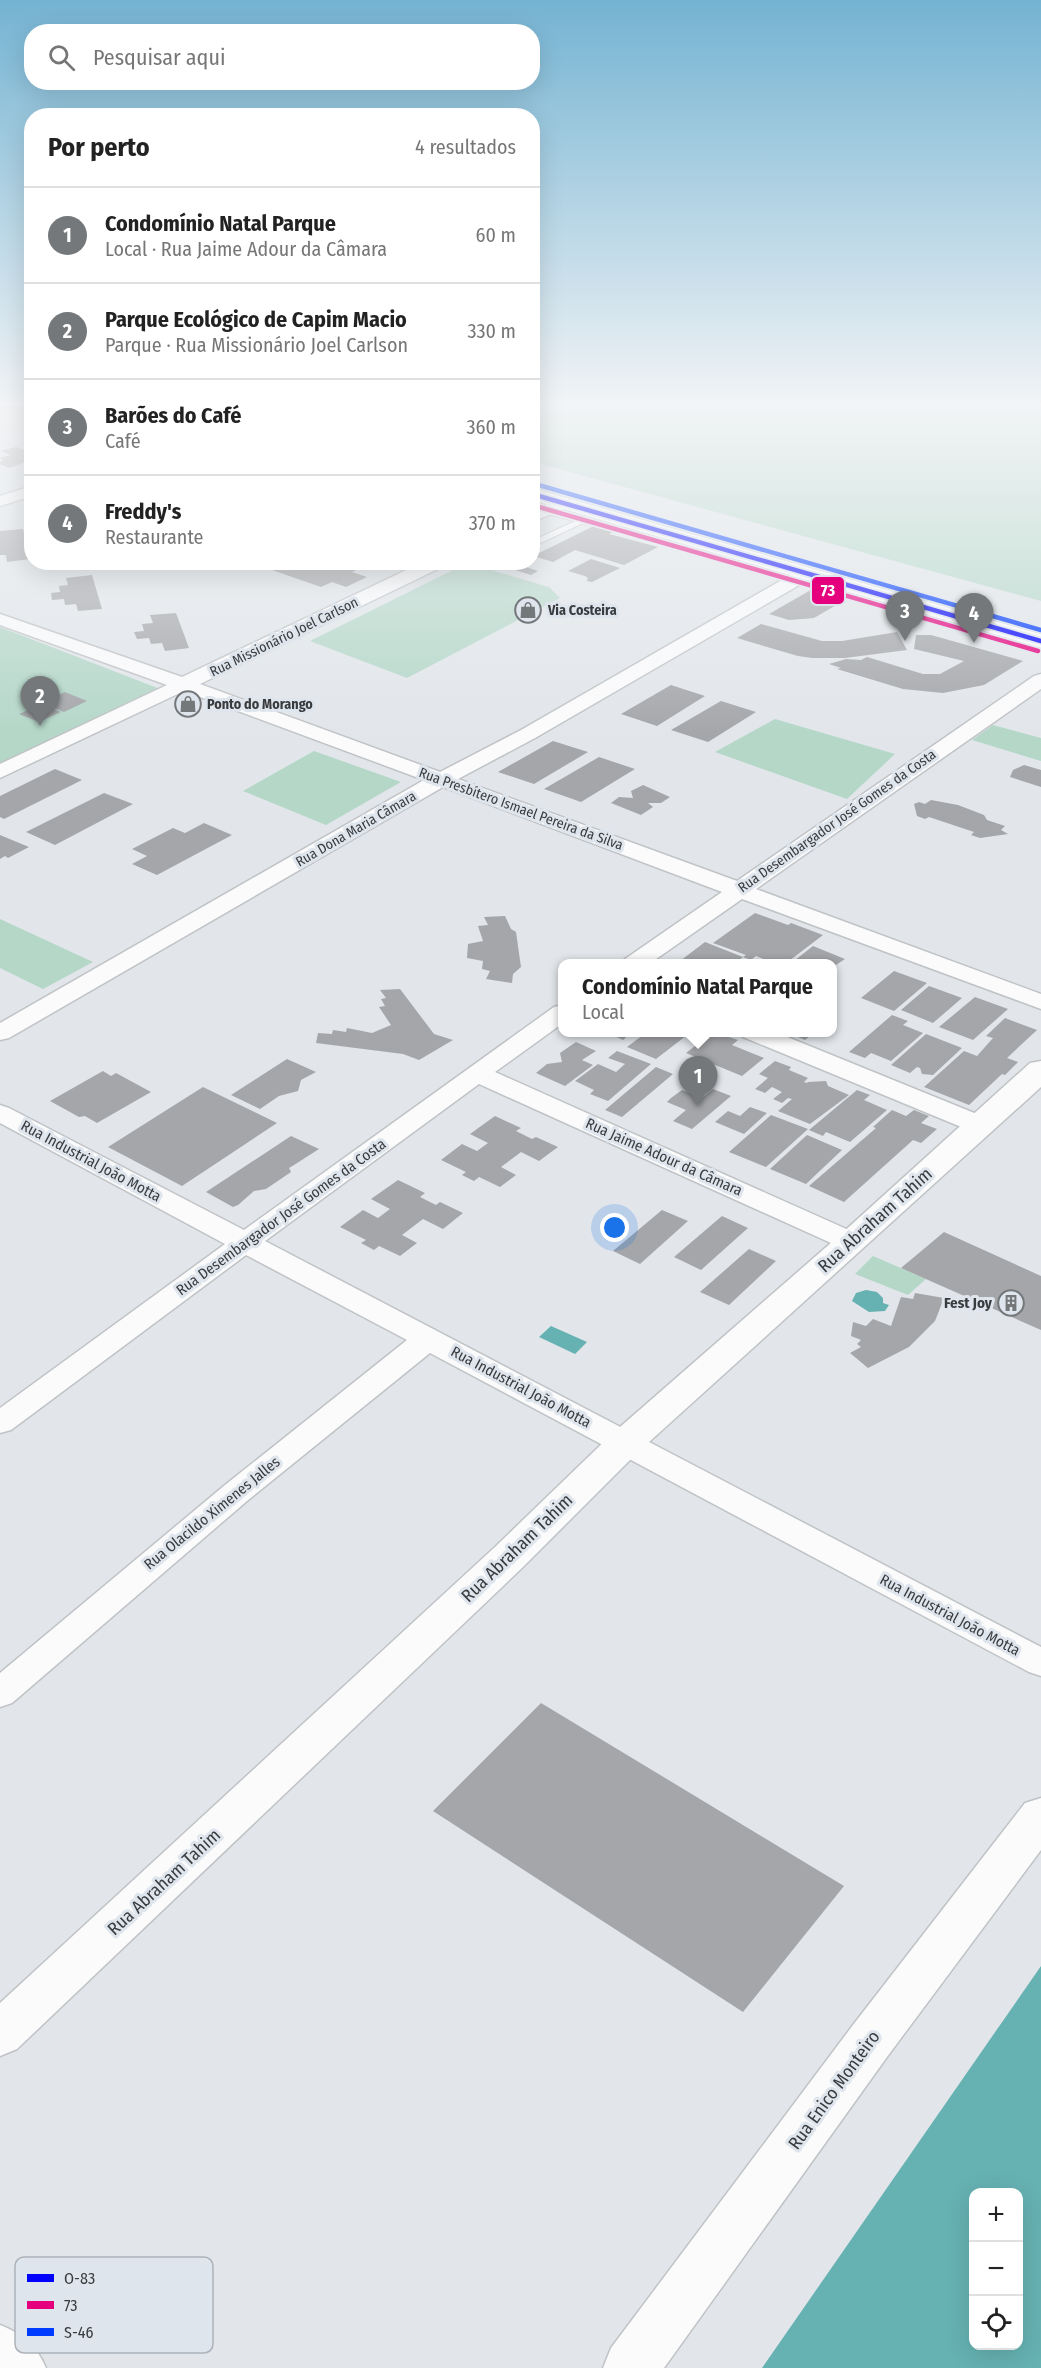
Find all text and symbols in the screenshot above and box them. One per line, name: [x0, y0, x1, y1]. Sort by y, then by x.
search box: [24, 24, 540, 90]
icon: search: [45, 41, 78, 74]
text: Pesquisar aqui: [93, 44, 225, 71]
text: Por perto: [48, 132, 150, 163]
text: 4 resultados: [415, 135, 516, 159]
text: Condomínio Natal Parque: [105, 210, 336, 237]
text: 1: [63, 223, 72, 247]
text: 60 m: [476, 223, 516, 247]
text: Local · Rua Jaime Adour da Câmara: [105, 237, 387, 261]
text: Parque Ecológico de Capim Macio: [105, 306, 407, 333]
text: 2: [63, 319, 72, 343]
text: 330 m: [467, 319, 516, 343]
text: Parque · Rua Missionário Joel Carlson: [105, 333, 408, 357]
text: Barões do Café: [105, 402, 242, 429]
text: 3: [63, 415, 72, 439]
text: 360 m: [467, 415, 516, 439]
text: Café: [105, 429, 141, 453]
text: Freddy's: [105, 498, 181, 525]
text: 4: [62, 511, 73, 535]
text: 370 m: [469, 511, 516, 535]
text: Restaurante: [105, 525, 204, 549]
line badge: 73: [811, 576, 845, 605]
text: 73: [821, 581, 836, 600]
pin: 3: [886, 592, 924, 641]
street label: Rua Missionário Joel Carlson: [207, 594, 361, 680]
pin: 4: [954, 594, 994, 643]
shop icon: Via Costeira: [513, 595, 543, 625]
place label: Via Costeira: [547, 602, 617, 619]
pin: 2: [20, 676, 60, 726]
shop icon: Ponto do Morango: [173, 689, 203, 719]
place label: Ponto do Morango: [207, 696, 313, 713]
street label: Rua Desembargador José Gomes da Costa: [735, 746, 939, 896]
street label: Rua Presbítero Ismael Pereira da Silva: [417, 764, 626, 854]
street label: Rua Dona Maria Câmara: [293, 788, 419, 870]
popup: [558, 959, 837, 1037]
text: Condomínio Natal Parque: [582, 973, 813, 1000]
text: Local: [582, 1000, 624, 1024]
pin: 1: [678, 1056, 718, 1106]
street label: Rua Jaime Adour da Câmara: [583, 1114, 745, 1200]
street label: Rua Industrial João Motta: [18, 1116, 164, 1206]
street label: Rua Desembargador José Gomes da Costa: [173, 1135, 389, 1299]
street label: Rua Abraham Tahim: [813, 1163, 937, 1277]
your location: [600, 1213, 629, 1242]
building icon: Fest Joy: [996, 1288, 1026, 1318]
place label: Fest Joy: [944, 1294, 993, 1312]
street label: Rua Industrial João Motta: [448, 1342, 594, 1432]
street label: Rua Olacildo Ximenes Jalles: [141, 1453, 283, 1573]
street label: Rua Abraham Tahim: [457, 1489, 577, 1607]
street label: Rua Industrial João Motta: [877, 1570, 1023, 1660]
street label: Rua Abraham Tahim: [103, 1824, 225, 1940]
street label: Rua Enico Monteiro: [783, 2026, 885, 2154]
map controls: [969, 2188, 1023, 2350]
button: +: [969, 2188, 1023, 2242]
button: −: [969, 2242, 1023, 2296]
legend: [15, 2257, 213, 2353]
text: O-83: [64, 2269, 95, 2288]
text: 73: [64, 2296, 78, 2315]
button: locate: [969, 2296, 1023, 2350]
text: S-46: [64, 2323, 93, 2342]

